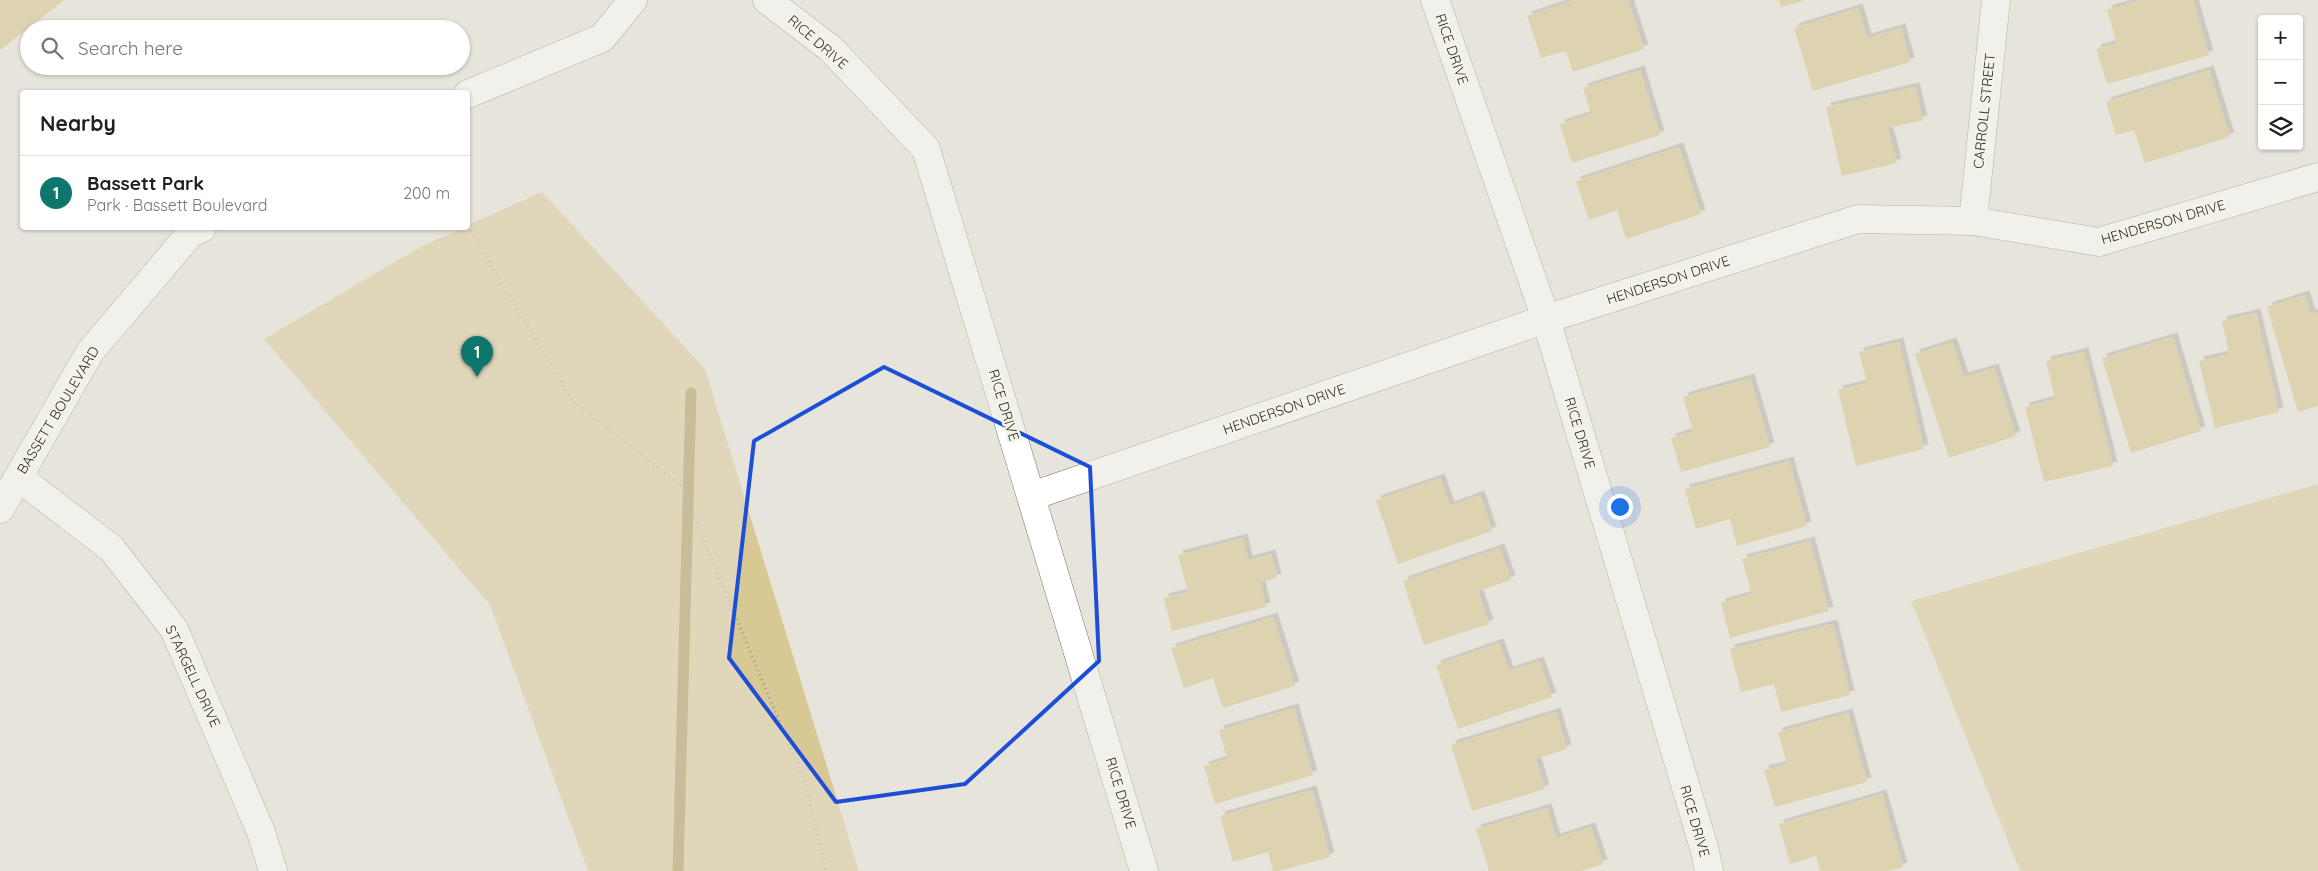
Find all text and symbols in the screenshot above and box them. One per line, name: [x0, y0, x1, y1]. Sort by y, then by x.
street label: RICE DRIVE: [784, 11, 852, 73]
street label: RICE DRIVE: [1431, 11, 1473, 87]
map controls: [2258, 15, 2303, 150]
button: +: [2258, 15, 2303, 60]
search box: [20, 20, 470, 75]
icon: search: [38, 34, 66, 62]
text: Search here: [78, 36, 183, 60]
street label: CARROLL STREET: [1969, 52, 1999, 170]
button: −: [2258, 60, 2303, 105]
button: layers: [2258, 105, 2303, 150]
text: Nearby: [40, 110, 116, 136]
text: Bassett Park: [87, 171, 204, 195]
text: 1: [53, 183, 59, 203]
text: 200 m: [403, 183, 450, 203]
text: Park · Bassett Boulevard: [87, 195, 267, 215]
street label: HENDERSON DRIVE: [2099, 196, 2227, 248]
street label: HENDERSON DRIVE: [1604, 252, 1732, 308]
pin: 1: [461, 336, 493, 377]
street label: BASSETT BOULEVARD: [13, 343, 103, 477]
street label: RICE DRIVE: [985, 367, 1023, 443]
street label: HENDERSON DRIVE: [1220, 380, 1348, 438]
street label: RICE DRIVE: [1561, 395, 1599, 471]
your location: [1607, 494, 1633, 520]
street label: STARGELL DRIVE: [161, 622, 225, 730]
street label: RICE DRIVE: [1102, 755, 1140, 831]
street label: RICE DRIVE: [1676, 783, 1714, 859]

